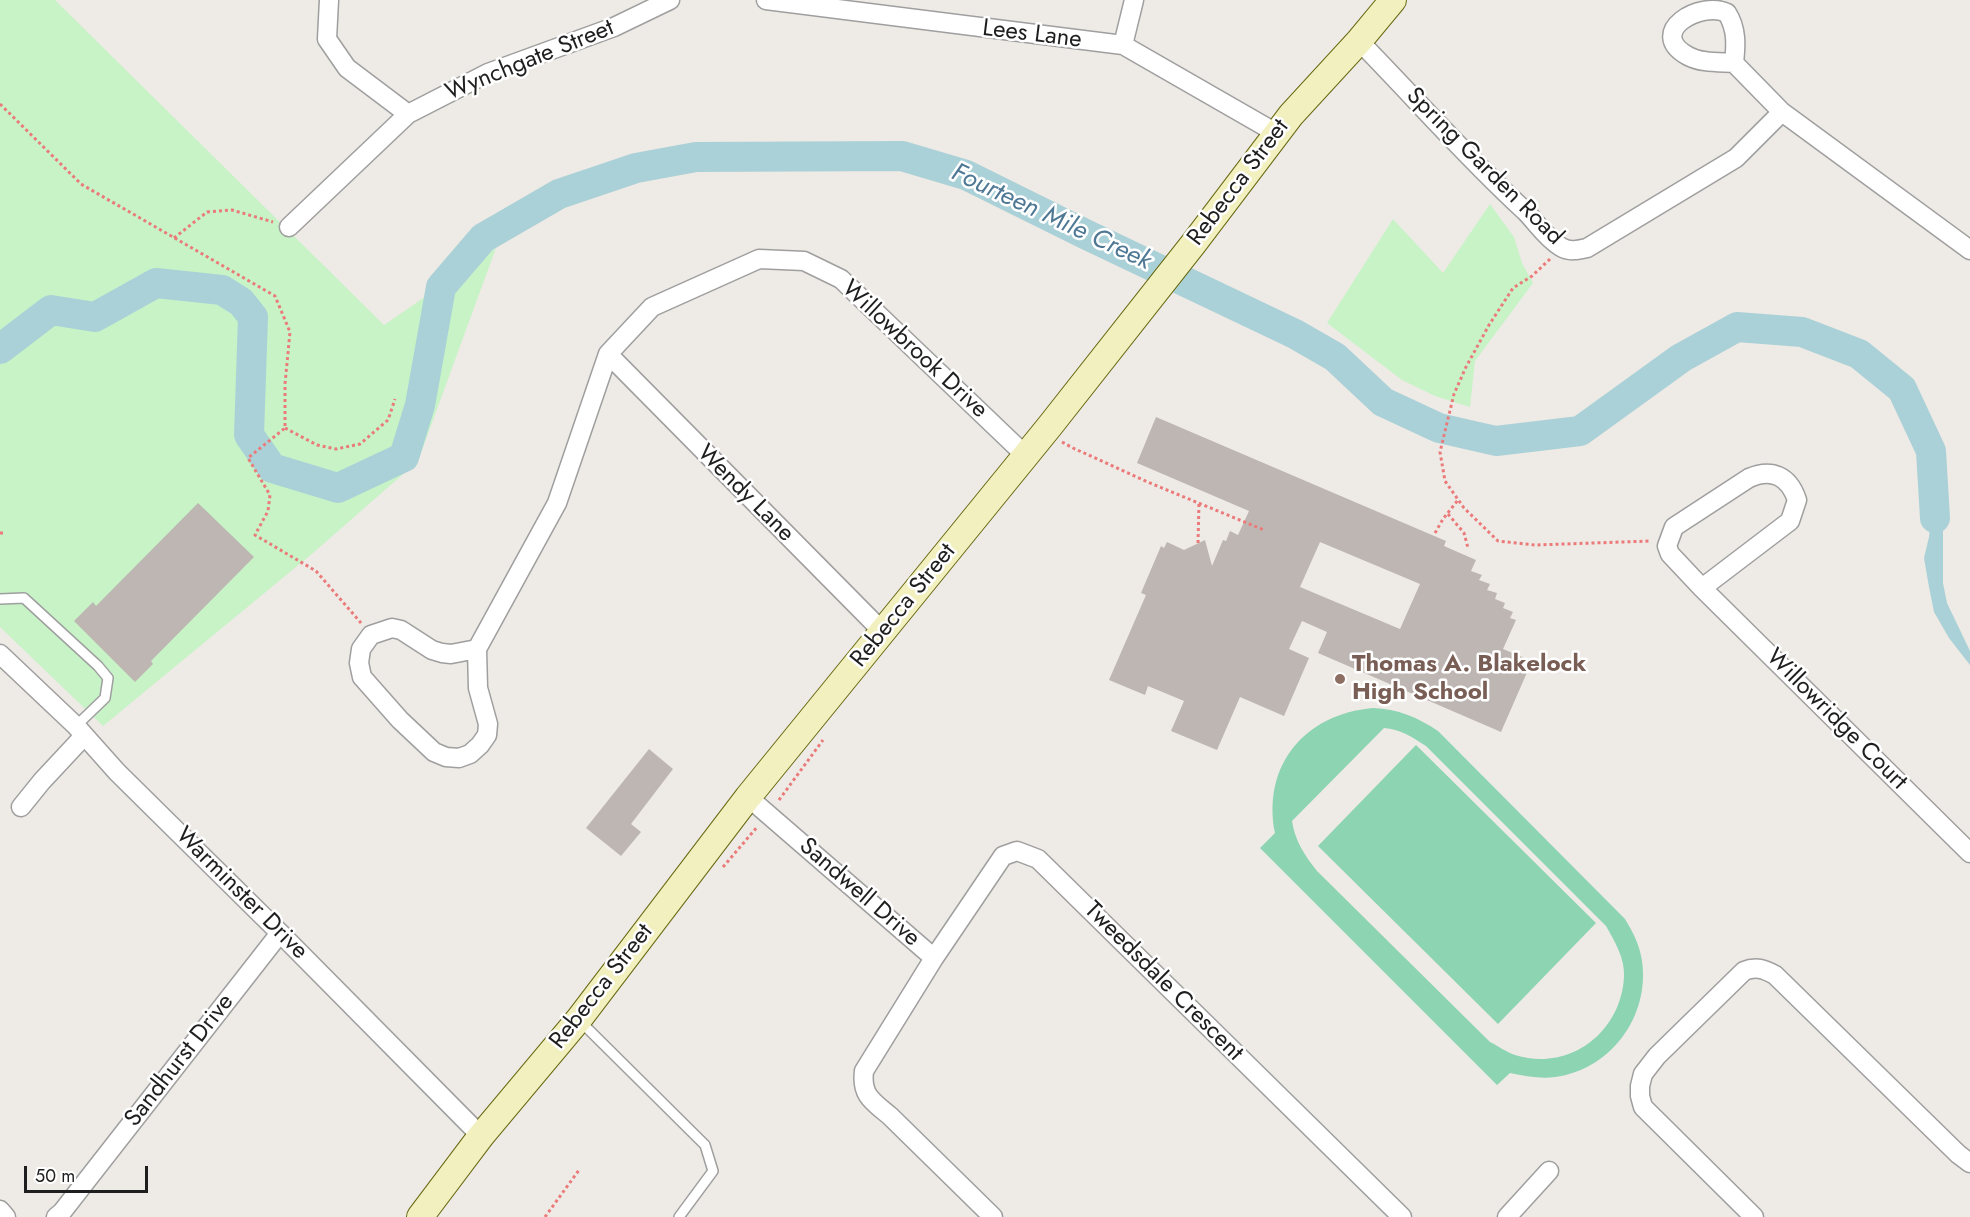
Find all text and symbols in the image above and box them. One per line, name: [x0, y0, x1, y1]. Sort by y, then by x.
street label: Wynchgate Street: [442, 14, 618, 108]
street label: Lees Lane: [981, 15, 1083, 55]
street label: Spring Garden Road: [1399, 82, 1569, 252]
street label: Rebecca Street: [1182, 114, 1296, 252]
water label: Fourteen Mile Creek: [946, 158, 1156, 278]
street label: Willowbrook Drive: [835, 275, 993, 425]
street label: Wendy Lane: [690, 439, 800, 549]
street label: Rebecca Street: [845, 538, 963, 674]
street label: Willowridge Court: [1759, 643, 1913, 797]
place label: Thomas A. Blakelock High School: [1352, 651, 1586, 707]
marker: Thomas A. Blakelock High School: [1333, 672, 1347, 686]
street label: Warminster Drive: [169, 822, 313, 966]
street label: Sandwell Drive: [793, 833, 925, 953]
street label: Tweedsdale Crescent: [1077, 896, 1249, 1068]
street label: Rebecca Street: [544, 919, 660, 1055]
street label: Sandhurst Drive: [119, 989, 241, 1133]
scale bar: [27, 1154, 152, 1192]
text: 50 m: [35, 1163, 75, 1189]

